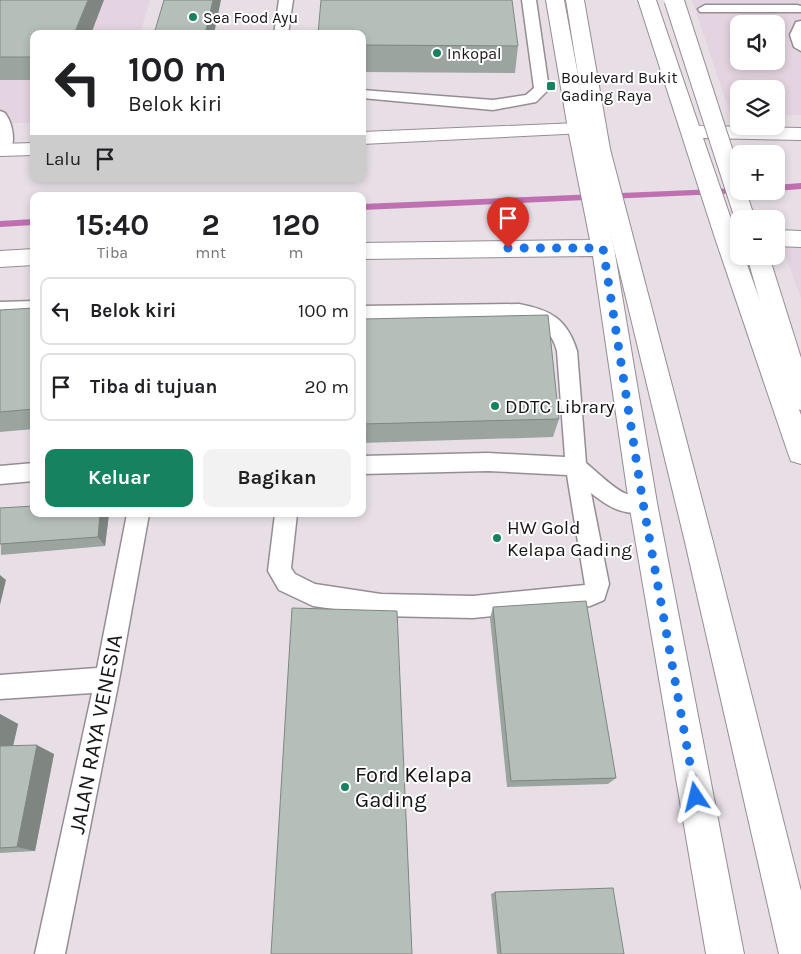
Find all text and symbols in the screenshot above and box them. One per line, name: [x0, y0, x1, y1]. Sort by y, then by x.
place label: Sea Food Ayu: [203, 8, 298, 27]
marker: Sea Food Ayu: [187, 11, 199, 23]
map controls: [730, 15, 785, 265]
button: sound: [730, 15, 785, 70]
place label: Inkopal: [447, 44, 502, 63]
marker: Inkopal: [431, 47, 443, 59]
text: 100 m: [128, 49, 227, 90]
icon: left: [45, 50, 110, 115]
place label: Boulevard Bukit Gading Raya: [561, 68, 677, 105]
marker: Boulevard Bukit Gading Raya: [545, 80, 557, 92]
button: layers: [730, 80, 785, 135]
text: Belok kiri: [128, 91, 222, 117]
icon: arrive: [91, 145, 119, 173]
button: +: [730, 145, 785, 200]
text: Lalu: [45, 148, 81, 170]
pin: [487, 197, 529, 248]
icon: arrive: [494, 204, 522, 232]
text: 15:40: [76, 207, 149, 243]
text: 2: [202, 207, 220, 243]
text: 120: [272, 207, 320, 243]
button: −: [730, 210, 785, 265]
text: Tiba: [97, 243, 128, 262]
text: mnt: [195, 243, 226, 262]
text: m: [288, 243, 303, 262]
icon: left: [47, 297, 75, 325]
text: Belok kiri: [90, 300, 176, 322]
text: 100 m: [298, 300, 349, 322]
icon: arrive: [47, 373, 75, 401]
text: Tiba di tujuan: [90, 376, 217, 398]
text: 20 m: [304, 376, 349, 398]
place label: DDTC Library: [505, 396, 615, 418]
marker: DDTC Library: [489, 400, 501, 412]
button: Keluar: [45, 449, 193, 507]
button: Bagikan: [203, 449, 351, 507]
place label: HW Gold Kelapa Gading: [507, 517, 632, 561]
marker: HW Gold Kelapa Gading: [491, 532, 503, 544]
street label: JALAN RAYA VENESIA: [64, 632, 128, 836]
place label: Ford Kelapa Gading: [355, 762, 472, 813]
position arrow: [669, 770, 721, 822]
marker: Ford Kelapa Gading: [339, 781, 351, 793]

